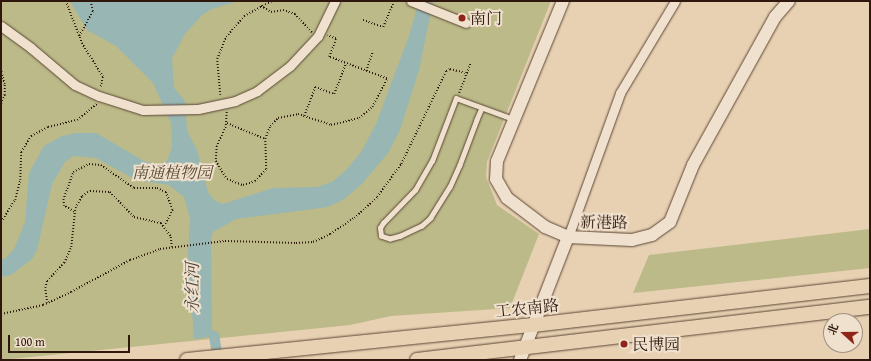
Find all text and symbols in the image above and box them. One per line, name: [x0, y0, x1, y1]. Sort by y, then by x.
place label: 南门: [470, 8, 502, 28]
marker: 南门: [457, 13, 467, 23]
park label: 南通植物园: [132, 162, 212, 182]
street label: 新港路: [580, 212, 628, 232]
water label: 永红河: [182, 263, 202, 313]
street label: 工农南路: [494, 295, 560, 321]
north arrow: [823, 313, 863, 353]
text: 北: [823, 321, 842, 337]
scale bar: [10, 327, 132, 353]
text: 100 m: [15, 333, 45, 350]
place label: 民博园: [632, 334, 680, 354]
marker: 民博园: [619, 339, 629, 349]

